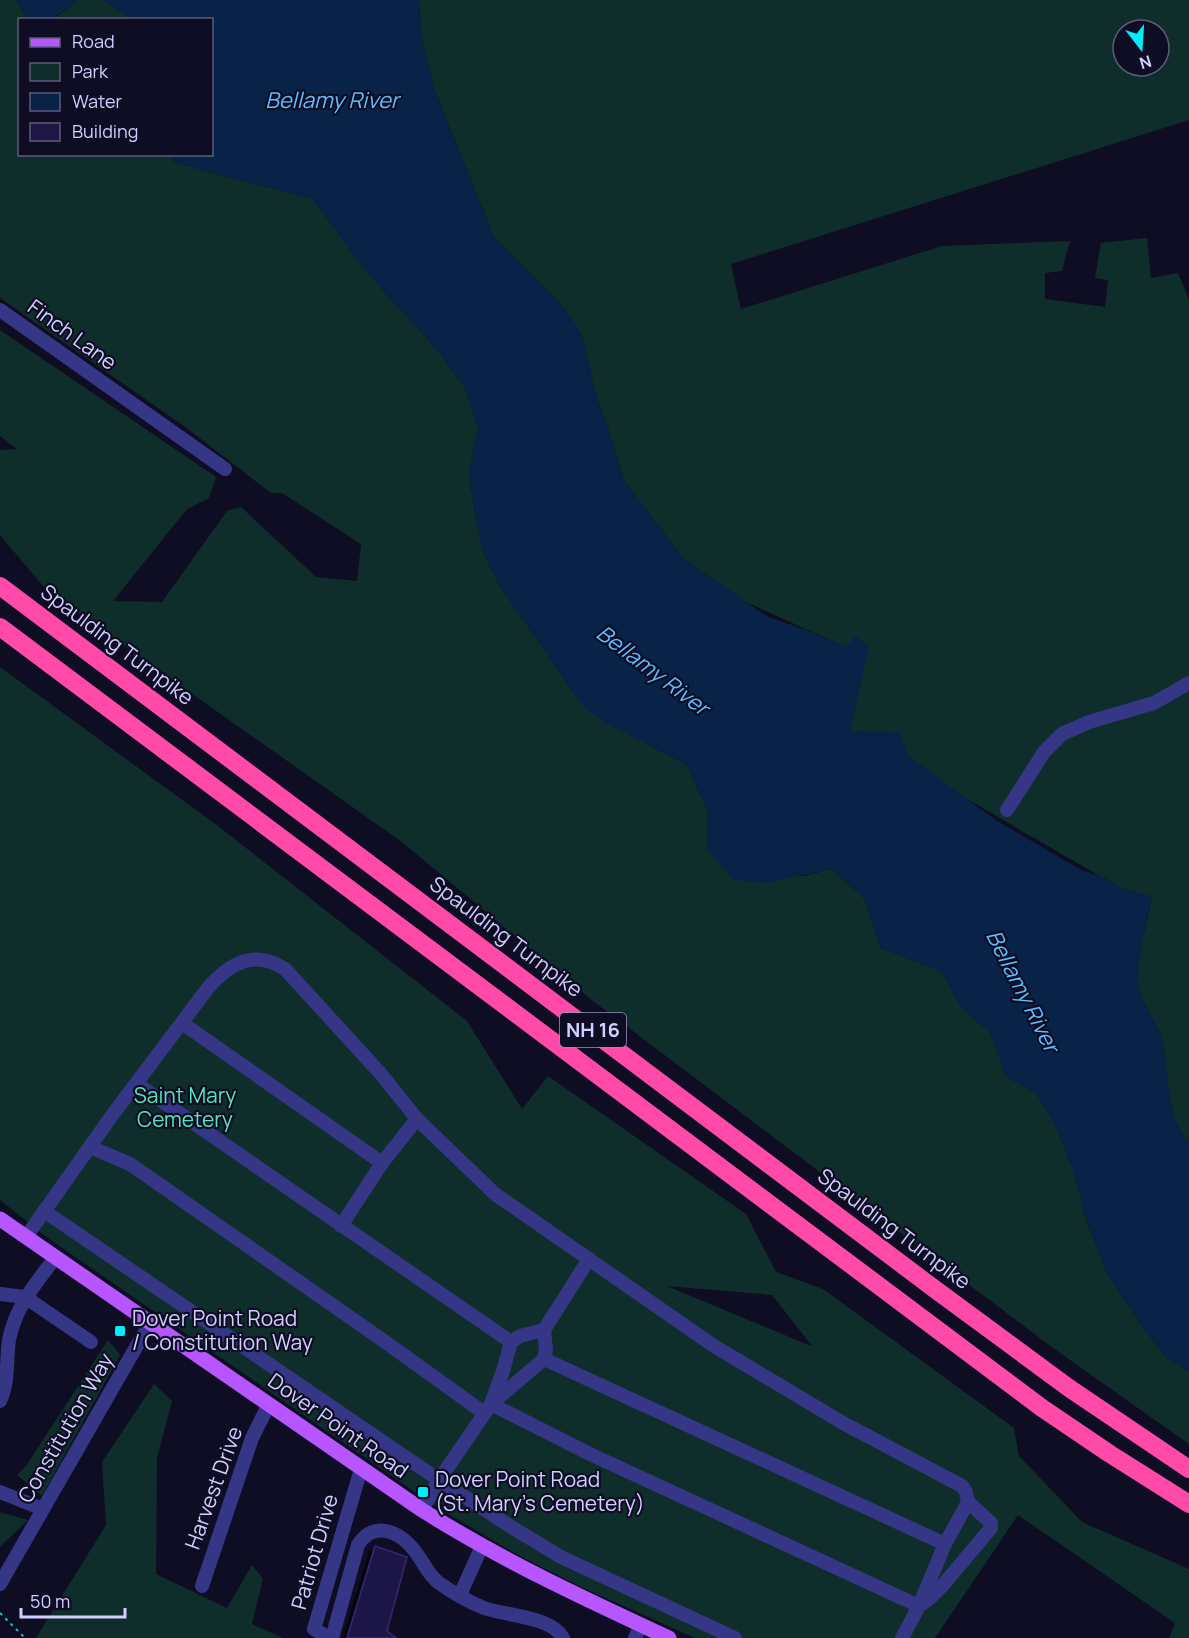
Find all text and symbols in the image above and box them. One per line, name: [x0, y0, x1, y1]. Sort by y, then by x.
legend: [18, 18, 213, 156]
north arrow: [1111, 18, 1171, 78]
text: Road: [72, 29, 115, 53]
text: N: [1137, 50, 1154, 75]
text: Park: [72, 59, 109, 83]
water label: Bellamy River: [265, 85, 402, 115]
text: Water: [72, 89, 122, 113]
text: Building: [72, 119, 138, 143]
street label: Finch Lane: [23, 293, 123, 376]
street label: Spaulding Turnpike: [35, 577, 200, 711]
water label: Bellamy River: [591, 618, 718, 724]
street label: Spaulding Turnpike: [424, 869, 589, 1003]
water label: Bellamy River: [979, 925, 1068, 1060]
road number: NH 16: [560, 1013, 626, 1047]
park label: Saint Mary Cemetery: [134, 1081, 236, 1133]
street label: Spaulding Turnpike: [812, 1161, 977, 1295]
place label: Dover Point Road / Constitution Way: [132, 1304, 313, 1356]
marker: Dover Point Road / Constitution Way: [113, 1324, 127, 1338]
street label: Constitution Way: [11, 1348, 119, 1507]
street label: Dover Point Road: [263, 1366, 414, 1484]
street label: Harvest Drive: [178, 1422, 248, 1553]
place label: Dover Point Road (St. Mary's Cemetery): [435, 1465, 645, 1517]
marker: Dover Point Road (St. Mary's Cemetery): [416, 1485, 430, 1499]
street label: Patriot Drive: [284, 1491, 344, 1613]
scale bar: [21, 1581, 124, 1619]
text: 50 m: [30, 1589, 70, 1613]

